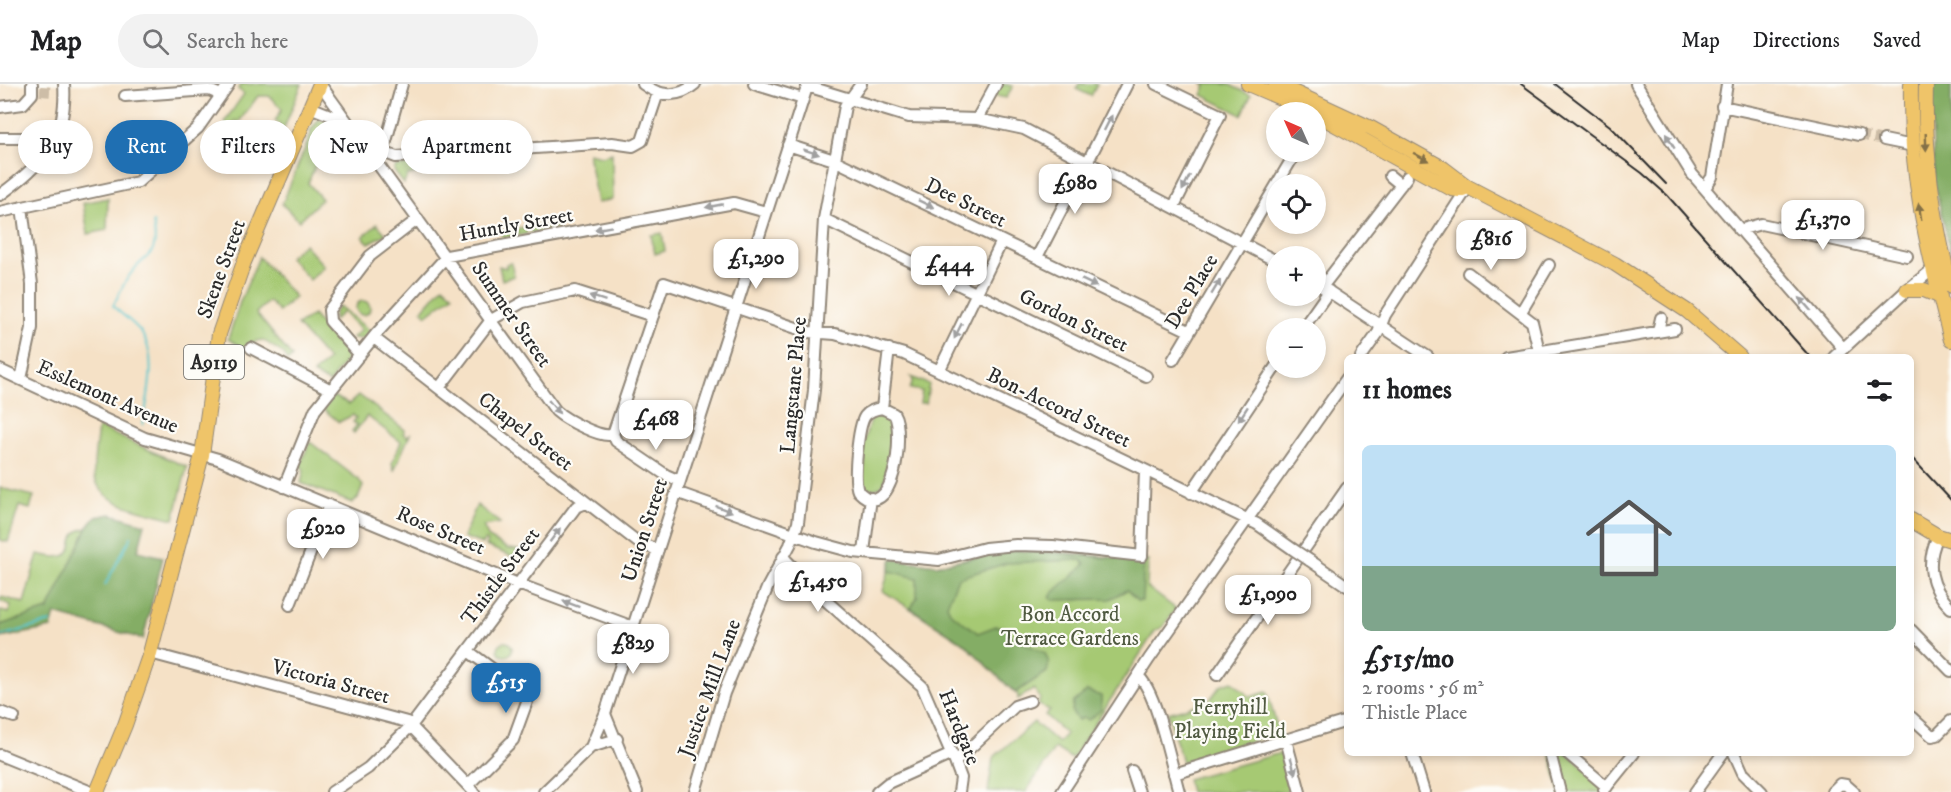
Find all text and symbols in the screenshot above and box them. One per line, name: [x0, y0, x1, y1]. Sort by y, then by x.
search box: [118, 14, 538, 68]
text: Map: [30, 24, 82, 59]
icon: search: [139, 25, 172, 58]
text: Search here: [187, 28, 288, 55]
text: Map: [1681, 28, 1720, 54]
text: Directions: [1753, 28, 1840, 54]
text: Saved: [1873, 28, 1921, 54]
north arrow: [1266, 102, 1326, 162]
map controls: [1266, 102, 1326, 378]
one-way arrow: [1103, 114, 1112, 131]
chip: Buy: [18, 120, 93, 174]
chip: Rent: [105, 120, 188, 174]
chip: Filters: [200, 120, 296, 174]
chip: New: [308, 120, 389, 174]
chip: Apartment: [401, 120, 533, 174]
one-way arrow: [1664, 133, 1675, 149]
one-way arrow: [1921, 133, 1930, 152]
one-way arrow: [802, 148, 820, 158]
one-way arrow: [1413, 152, 1430, 162]
pin: £980: [1039, 164, 1111, 215]
text: £980: [1053, 171, 1097, 196]
street label: Dee Street: [921, 172, 1011, 234]
one-way arrow: [1181, 174, 1190, 191]
button: locate: [1266, 174, 1326, 234]
one-way arrow: [918, 199, 935, 208]
pin: £1,370: [1774, 200, 1872, 251]
street label: Huntly Street: [457, 202, 575, 248]
one-way arrow: [704, 202, 723, 211]
one-way arrow: [1915, 202, 1924, 221]
text: £1,370: [1795, 207, 1851, 232]
street label: Skene Street: [192, 216, 252, 323]
pin: £816: [1455, 220, 1527, 271]
one-way arrow: [594, 223, 613, 232]
text: £816: [1470, 227, 1512, 252]
pin: £1,290: [707, 239, 805, 290]
text: £1,290: [727, 246, 785, 271]
pin: £444: [913, 246, 985, 297]
button: +: [1266, 246, 1326, 306]
street label: Dee Place: [1159, 249, 1224, 334]
text: £444: [925, 253, 973, 278]
street label: Summer Street: [465, 257, 557, 373]
one-way arrow: [1081, 278, 1098, 287]
one-way arrow: [1210, 278, 1220, 295]
street label: Gordon Street: [1015, 283, 1133, 359]
one-way arrow: [588, 293, 606, 302]
one-way arrow: [1799, 297, 1812, 312]
street label: Langstane Place: [775, 315, 813, 454]
button: −: [1266, 318, 1326, 378]
one-way arrow: [954, 322, 963, 339]
road number: A9119: [184, 345, 244, 379]
street label: Esslemont Avenue: [33, 354, 183, 440]
street label: Bon-Accord Street: [982, 362, 1135, 454]
text: 11 homes: [1362, 374, 1452, 407]
icon: filters: [1863, 374, 1896, 407]
street label: Chapel Street: [473, 387, 578, 477]
one-way arrow: [548, 399, 561, 415]
pin: £468: [620, 400, 692, 451]
one-way arrow: [1238, 406, 1249, 423]
text: £468: [633, 407, 679, 432]
street label: Union Street: [616, 475, 674, 585]
icon: home: [1575, 484, 1683, 592]
street label: Rose Street: [392, 501, 489, 561]
one-way arrow: [715, 504, 733, 514]
pin: £920: [287, 509, 359, 560]
text: £920: [301, 516, 345, 541]
street label: Thistle Street: [456, 523, 546, 630]
one-way arrow: [548, 528, 560, 543]
pin: £1,450: [769, 562, 867, 613]
text: £1,450: [788, 569, 848, 594]
pin: £1,090: [1219, 575, 1317, 626]
text: £1,090: [1239, 582, 1297, 607]
one-way arrow: [562, 599, 580, 608]
park label: Bon Accord Terrace Gardens: [1001, 602, 1139, 652]
street label: Justice Mill Lane: [672, 616, 747, 763]
pin: £829: [597, 624, 669, 675]
text: £829: [611, 631, 655, 656]
text: £515/mo: [1362, 643, 1454, 676]
street label: Victoria Street: [268, 654, 393, 710]
pin: £515: [470, 663, 542, 714]
text: £515: [486, 670, 526, 695]
text: 2 rooms · 56 m²: [1362, 676, 1484, 701]
street label: Hardgate: [932, 686, 986, 769]
park label: Ferryhill Playing Field: [1174, 695, 1287, 745]
text: Thistle Place: [1362, 701, 1467, 726]
one-way arrow: [1289, 757, 1298, 775]

